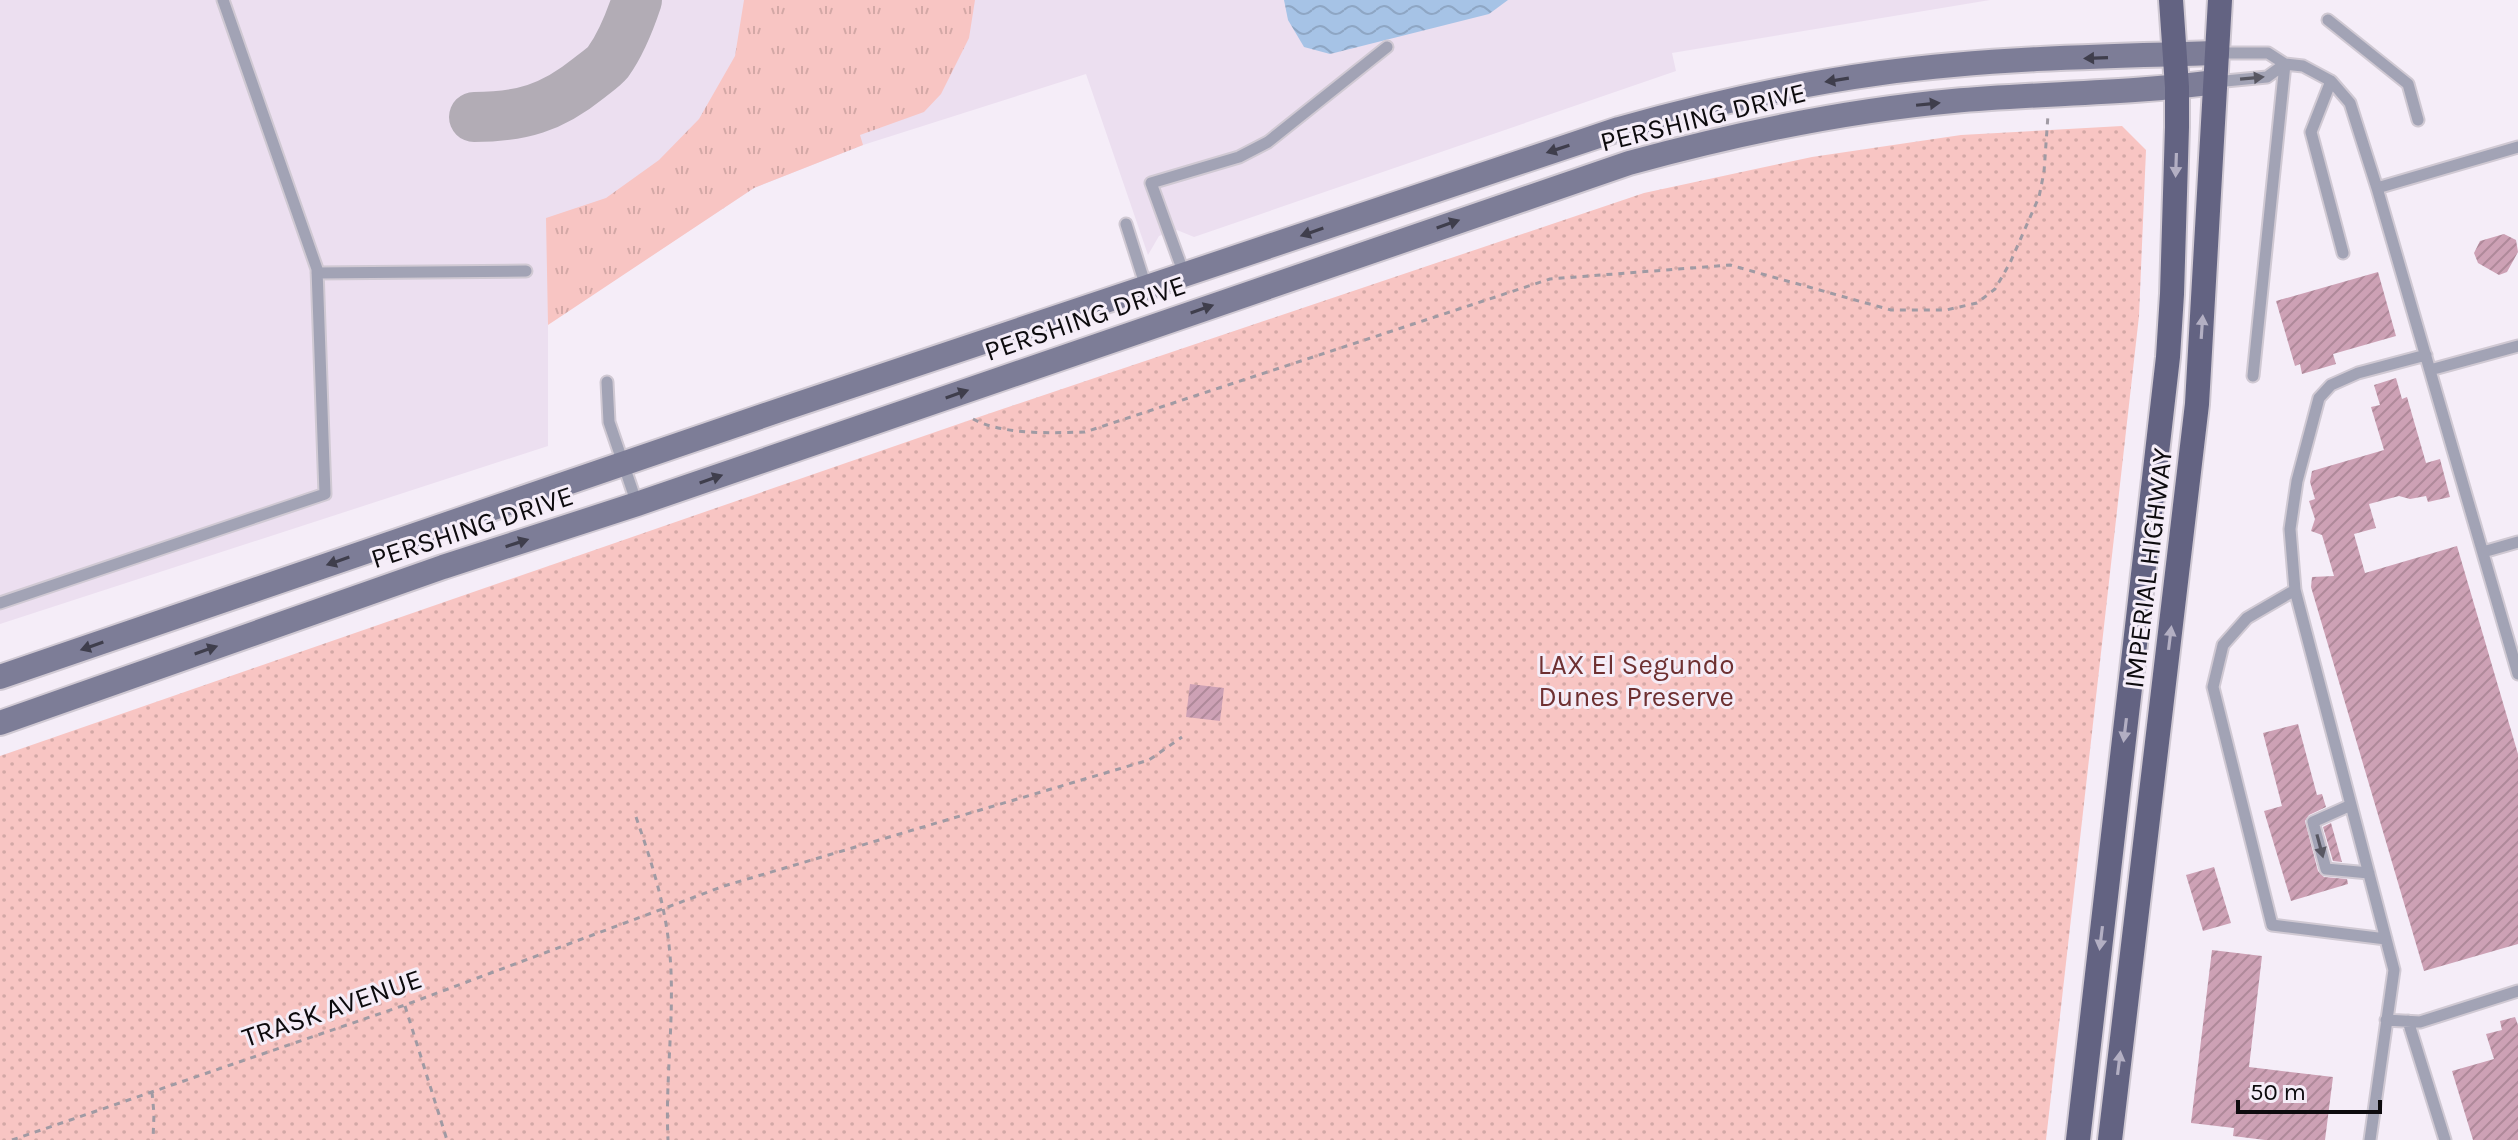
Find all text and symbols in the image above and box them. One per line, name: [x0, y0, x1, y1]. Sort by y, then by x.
one-way arrow: [2083, 52, 2108, 65]
one-way arrow: [2240, 71, 2265, 84]
one-way arrow: [1825, 74, 1850, 87]
street label: PERSHING DRIVE: [1597, 76, 1809, 158]
one-way arrow: [1916, 97, 1941, 110]
one-way arrow: [1546, 143, 1570, 155]
one-way arrow: [2170, 153, 2183, 178]
one-way arrow: [1436, 218, 1460, 230]
one-way arrow: [1299, 226, 1323, 238]
street label: PERSHING DRIVE: [980, 268, 1190, 368]
one-way arrow: [1191, 302, 1215, 315]
one-way arrow: [2196, 314, 2209, 339]
one-way arrow: [945, 387, 969, 400]
street label: IMPERIAL HIGHWAY: [2117, 445, 2179, 690]
one-way arrow: [699, 472, 723, 484]
street label: PERSHING DRIVE: [367, 479, 577, 575]
one-way arrow: [505, 537, 529, 549]
one-way arrow: [325, 556, 349, 568]
one-way arrow: [2164, 625, 2177, 650]
one-way arrow: [79, 640, 103, 652]
one-way arrow: [194, 644, 218, 656]
park label: LAX El Segundo Dunes Preserve: [1538, 648, 1734, 713]
one-way arrow: [2118, 718, 2131, 743]
one-way arrow: [2314, 834, 2326, 859]
one-way arrow: [2094, 925, 2107, 950]
street label: TRASK AVENUE: [238, 962, 426, 1054]
one-way arrow: [2113, 1050, 2126, 1075]
scale bar: [2238, 1064, 2380, 1114]
text: 50 m: [2250, 1078, 2306, 1106]

